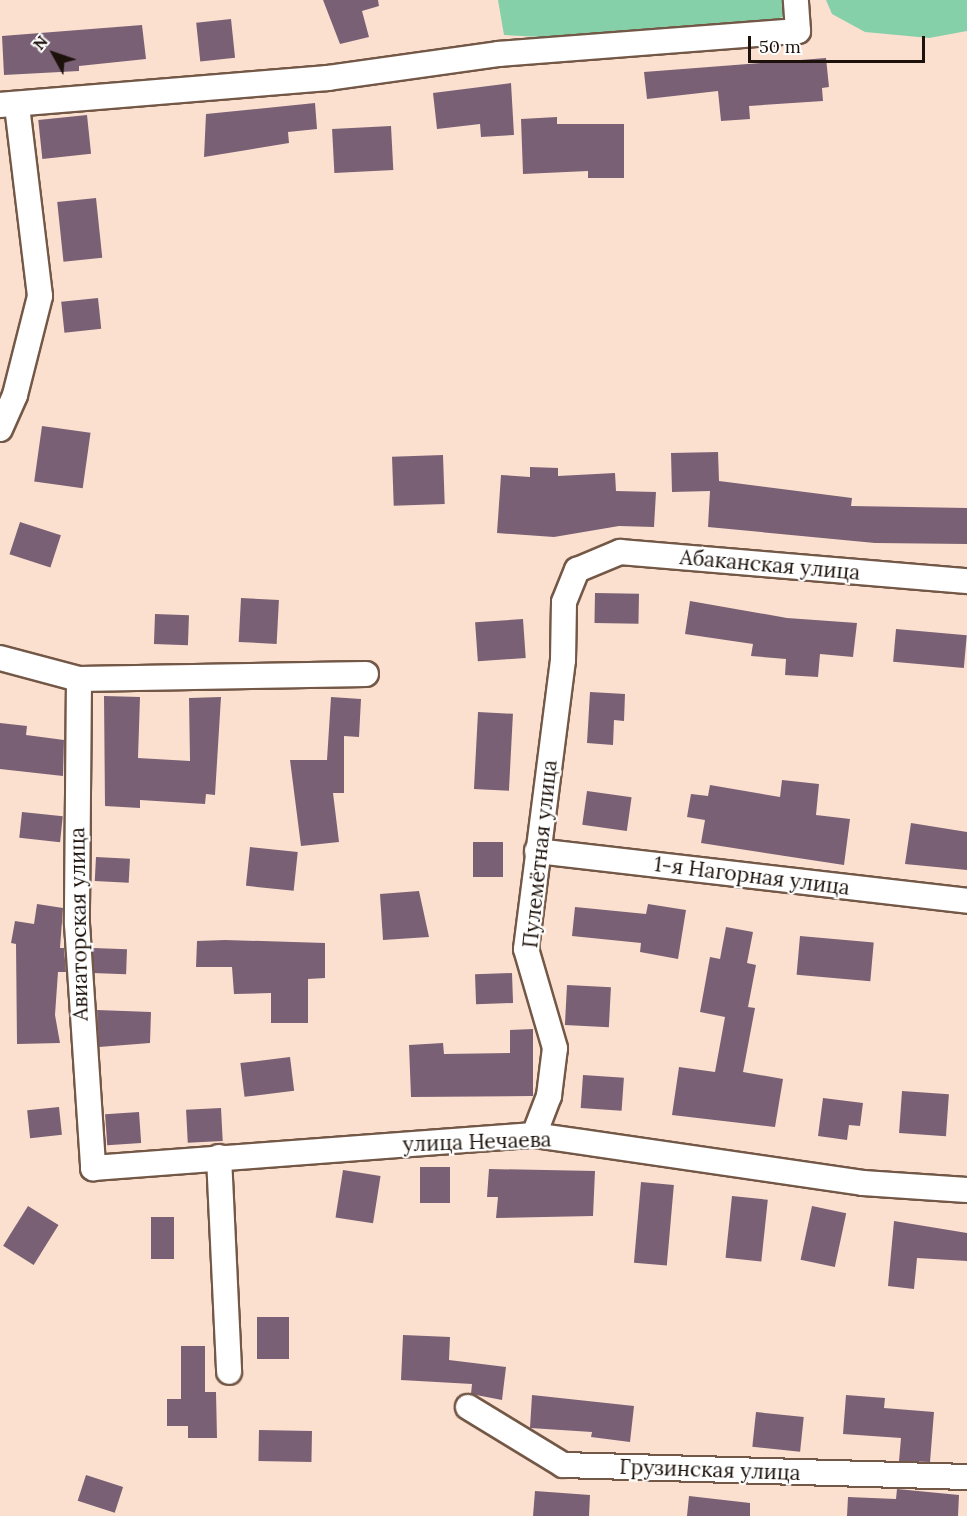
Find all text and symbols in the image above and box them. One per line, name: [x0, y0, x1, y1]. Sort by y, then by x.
north arrow: [24, 24, 84, 84]
scale bar: [751, 24, 928, 62]
text: N: [29, 31, 52, 54]
text: 50 m: [759, 35, 801, 58]
street label: Абаканская улица: [679, 545, 861, 585]
street label: Пулемётная улица: [518, 759, 562, 949]
street label: Авиаторская улица: [65, 827, 93, 1021]
street label: 1-я Нагорная улица: [653, 851, 851, 901]
street label: улица Нечаева: [402, 1127, 552, 1157]
street label: Грузинская улица: [619, 1454, 801, 1486]

